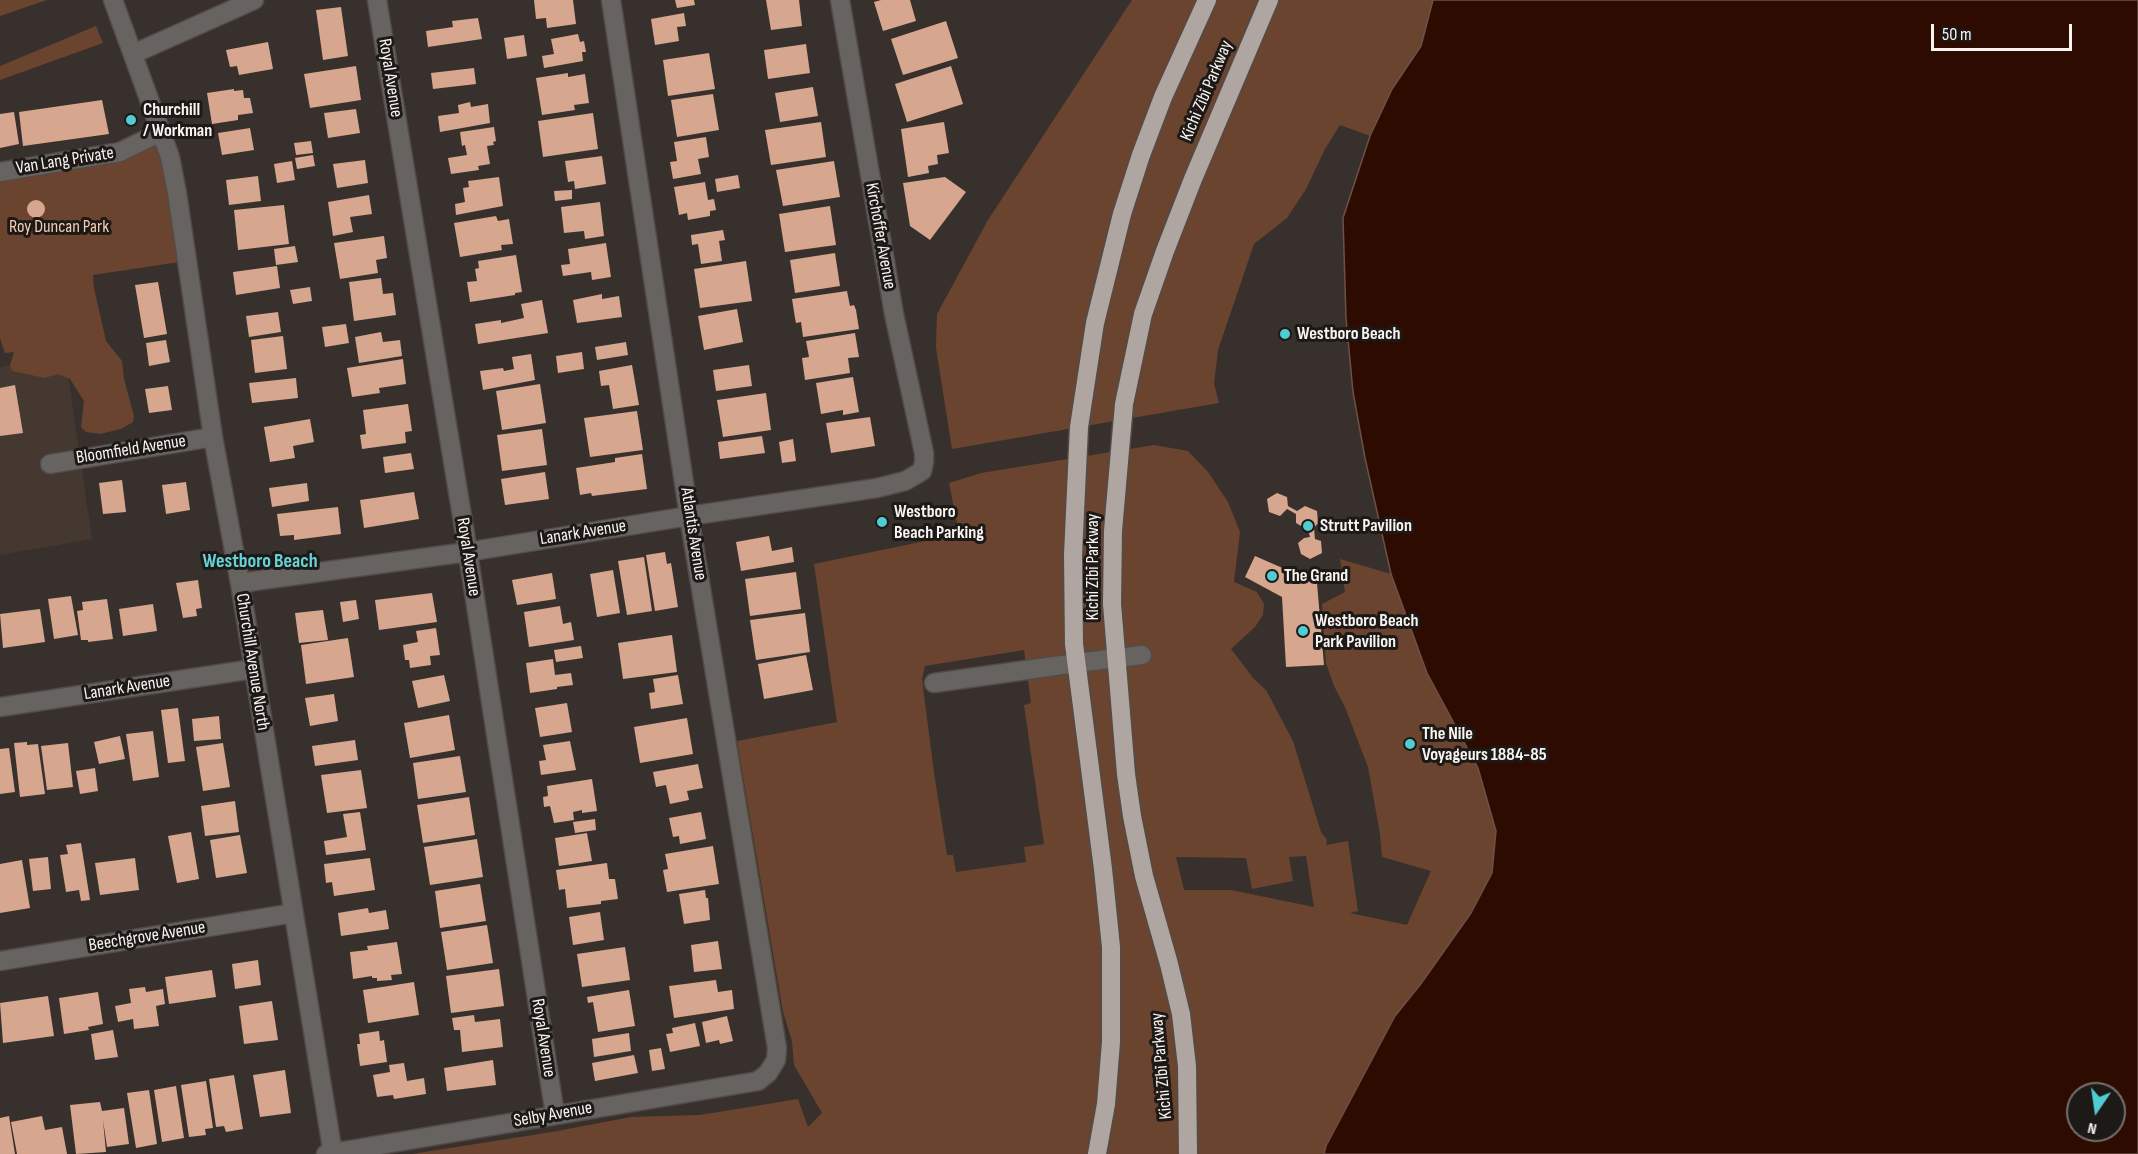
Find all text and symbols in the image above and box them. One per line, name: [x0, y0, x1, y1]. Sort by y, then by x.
scale bar: [1934, 12, 2075, 50]
text: 50 m: [1942, 24, 1972, 45]
street label: Royal Avenue: [373, 37, 407, 119]
street label: Kichi Zībī Parkway: [1176, 37, 1238, 145]
place label: Churchill / Workman: [143, 99, 212, 142]
marker: Churchill / Workman: [124, 113, 138, 127]
street label: Van Lang Private: [15, 143, 115, 179]
street label: Kirchoffer Avenue: [860, 181, 900, 291]
park label: Roy Duncan Park: [9, 216, 109, 238]
place label: Westboro Beach: [1297, 323, 1401, 345]
marker: Westboro Beach: [1278, 327, 1292, 341]
street label: Bloomfield Avenue: [75, 431, 187, 469]
street label: Atlantis Avenue: [675, 486, 711, 582]
place label: Westboro Beach Parking: [894, 501, 984, 544]
street label: Kichi Zībī Parkway: [1082, 513, 1104, 621]
marker: Westboro Beach Parking: [875, 515, 889, 529]
place label: Strutt Pavilion: [1320, 515, 1412, 537]
street label: Royal Avenue: [451, 516, 485, 598]
street label: Lanark Avenue: [538, 516, 628, 550]
marker: Strutt Pavilion: [1301, 519, 1315, 533]
district label: Westboro Beach: [202, 550, 318, 574]
place label: The Grand: [1284, 565, 1348, 587]
marker: The Grand: [1265, 569, 1279, 583]
street label: Churchill Avenue North: [230, 592, 274, 732]
place label: Westboro Beach Park Pavilion: [1315, 610, 1419, 652]
marker: Westboro Beach Park Pavilion: [1296, 624, 1310, 638]
street label: Lanark Avenue: [82, 671, 172, 705]
place label: The Nile Voyageurs 1884-85: [1422, 723, 1547, 766]
marker: The Nile Voyageurs 1884-85: [1403, 737, 1417, 751]
street label: Beechgrove Avenue: [87, 917, 207, 957]
street label: Royal Avenue: [526, 997, 560, 1079]
street label: Kichi Zībī Parkway: [1147, 1012, 1177, 1120]
north arrow: [2066, 1082, 2126, 1142]
street label: Selby Avenue: [512, 1097, 594, 1133]
text: N: [2086, 1118, 2099, 1138]

